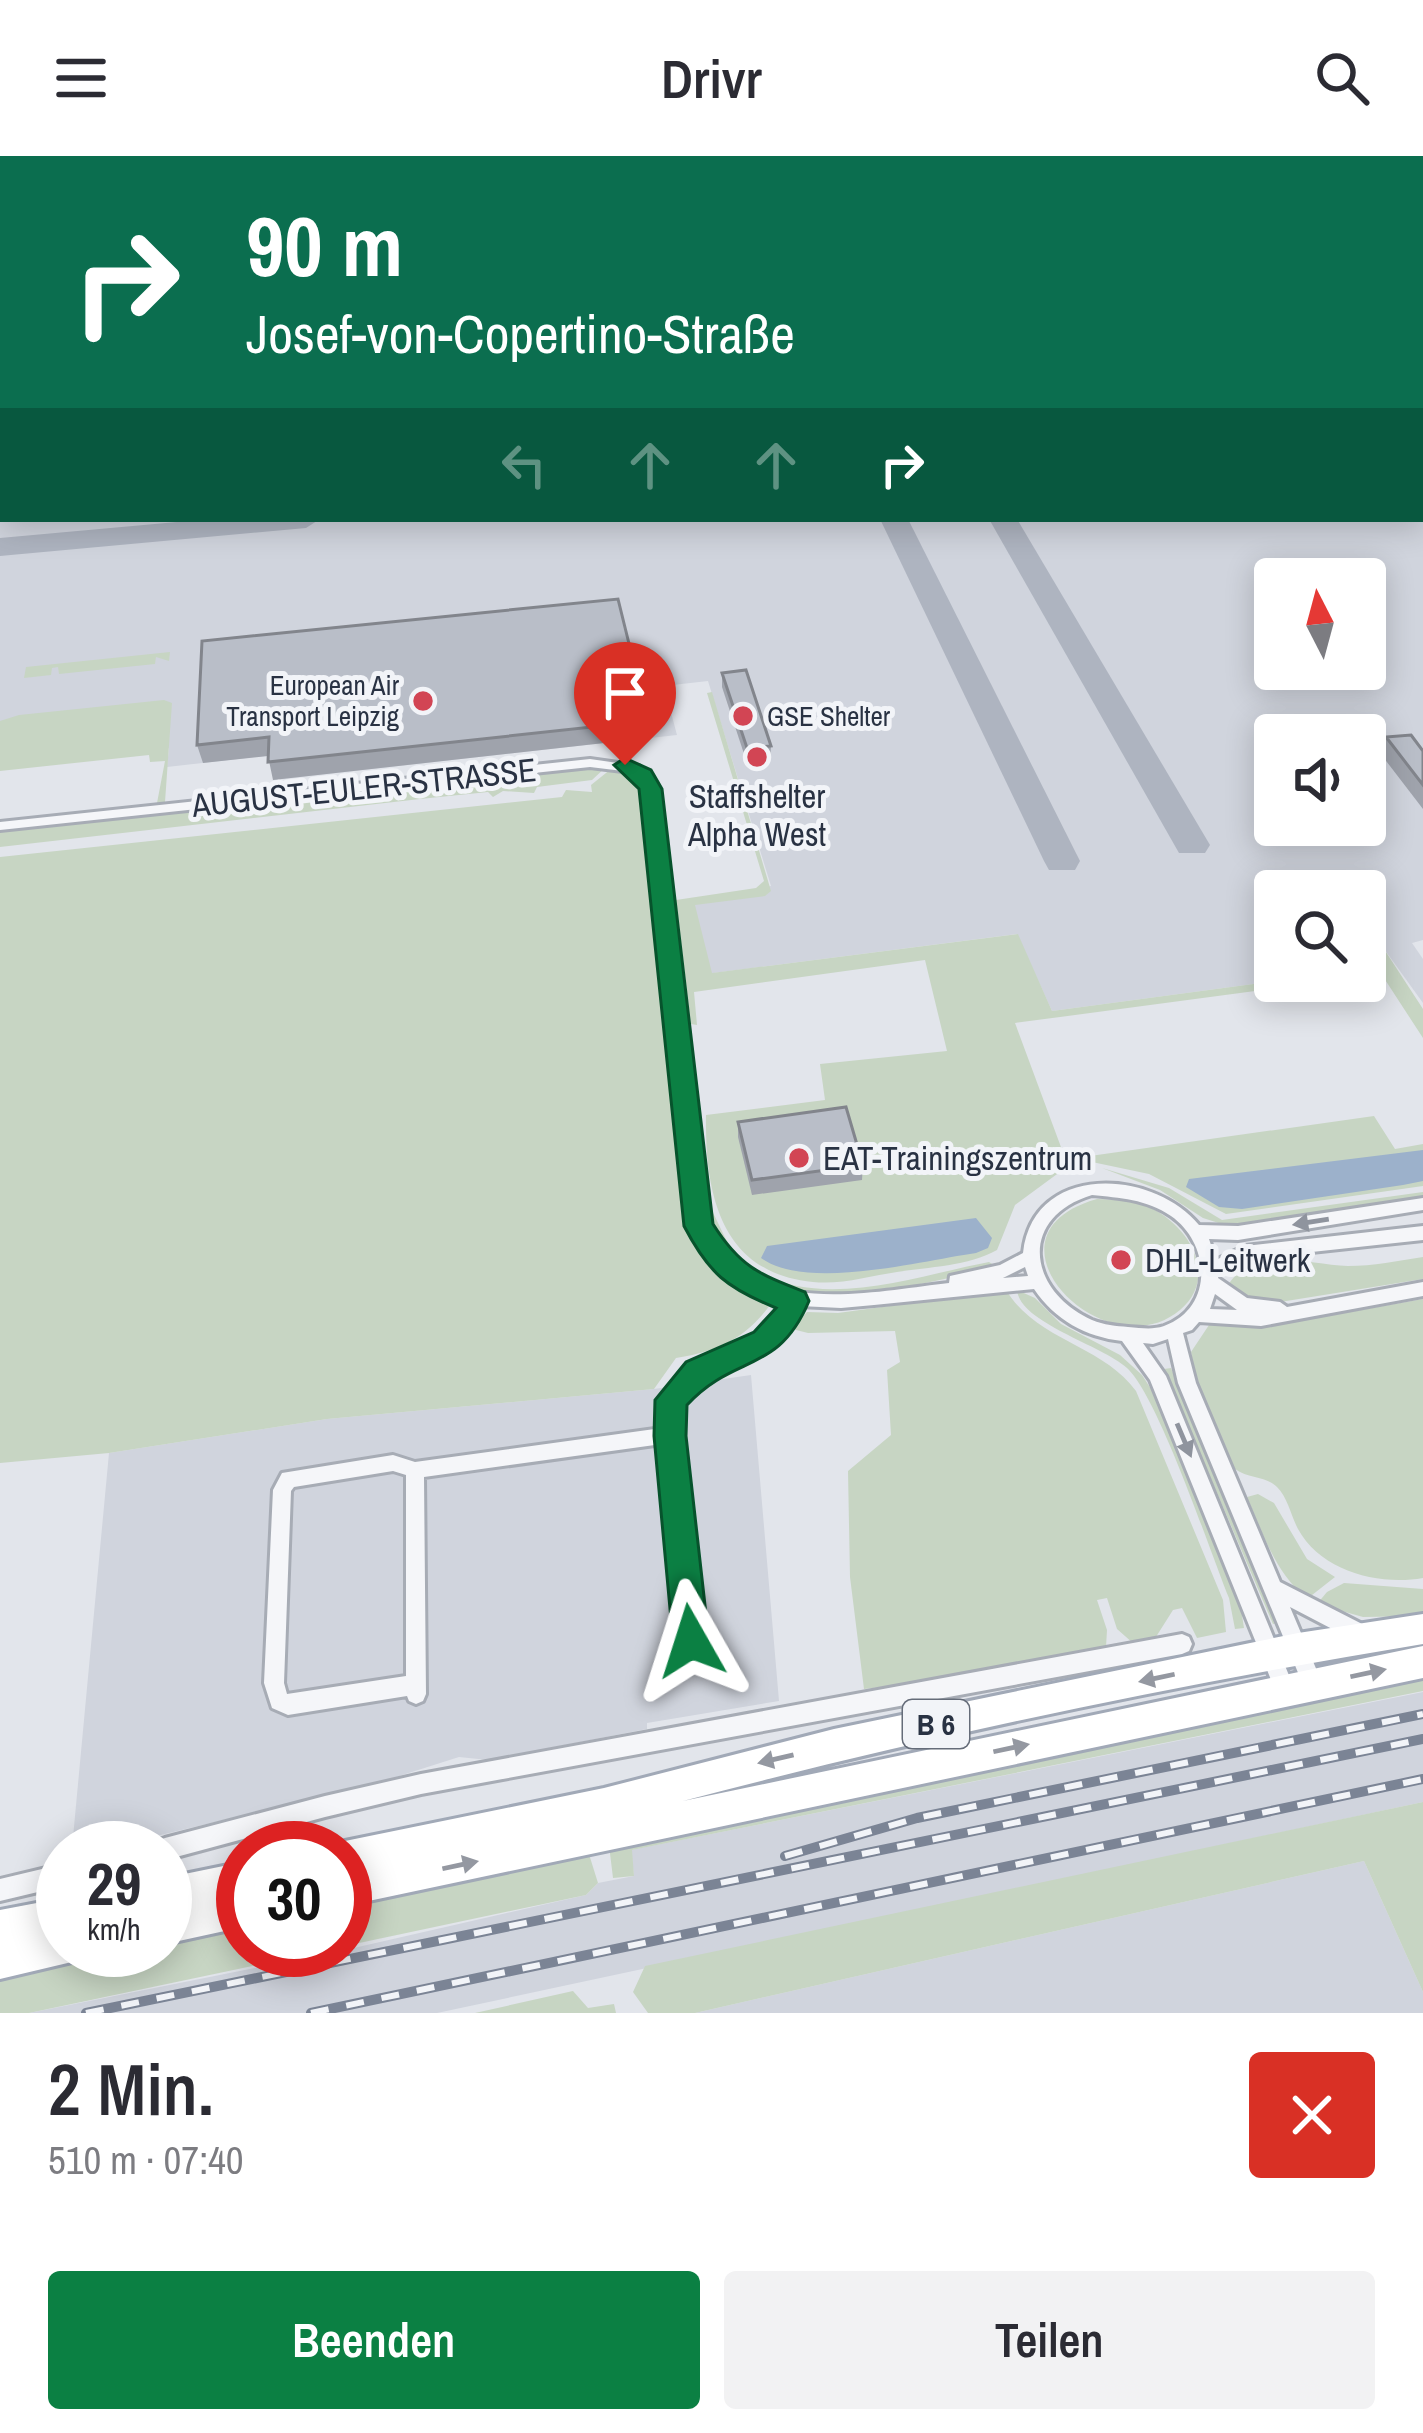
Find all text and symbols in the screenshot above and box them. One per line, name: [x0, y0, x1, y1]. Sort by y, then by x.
text: Drivr: [661, 42, 762, 115]
icon: menu: [48, 45, 114, 111]
icon: search: [1309, 45, 1375, 111]
text: 90 m: [246, 189, 403, 302]
icon: right: [48, 204, 204, 360]
text: Josef-von-Copertino-Straße: [246, 297, 795, 370]
icon: left: [491, 432, 557, 498]
icon: ahead: [617, 432, 683, 498]
icon: ahead: [743, 432, 809, 498]
icon: right: [869, 432, 935, 498]
north arrow: [1254, 558, 1386, 690]
map controls: [1254, 558, 1386, 1002]
pin: [574, 642, 676, 765]
icon: arrive: [592, 660, 658, 726]
place label: European Air Transport Leipzig: [226, 667, 400, 734]
marker: European Air Transport Leipzig: [410, 688, 436, 714]
place label: GSE Shelter: [767, 698, 891, 734]
marker: GSE Shelter: [730, 703, 756, 729]
button: sound: [1254, 714, 1386, 846]
marker: Staffshelter Alpha West: [744, 744, 770, 770]
street label: AUGUST-EULER-STRASSE: [189, 747, 538, 827]
place label: Staffshelter Alpha West: [687, 774, 826, 856]
button: search: [1254, 870, 1386, 1002]
place label: EAT-Trainingszentrum: [823, 1136, 1092, 1180]
marker: EAT-Trainingszentrum: [786, 1145, 812, 1171]
one-way arrow: [1291, 1213, 1329, 1232]
place label: DHL-Leitwerk: [1145, 1238, 1311, 1282]
marker: DHL-Leitwerk: [1108, 1247, 1134, 1273]
one-way arrow: [1175, 1422, 1194, 1458]
position arrow: [628, 1578, 754, 1704]
one-way arrow: [1350, 1663, 1387, 1682]
one-way arrow: [1138, 1669, 1175, 1688]
road number: B 6: [903, 1700, 969, 1748]
one-way arrow: [992, 1738, 1030, 1757]
one-way arrow: [757, 1750, 794, 1769]
speed limit sign: 30: [216, 1821, 372, 1977]
text: 29: [87, 1843, 141, 1924]
one-way arrow: [441, 1854, 479, 1873]
text: km/h: [87, 1909, 141, 1949]
text: 2 Min.: [48, 2040, 214, 2137]
button: close: [1249, 2052, 1375, 2178]
text: 510 m · 07:40: [48, 2134, 244, 2186]
button: Beenden: [48, 2271, 700, 2409]
button: Teilen: [724, 2271, 1375, 2409]

